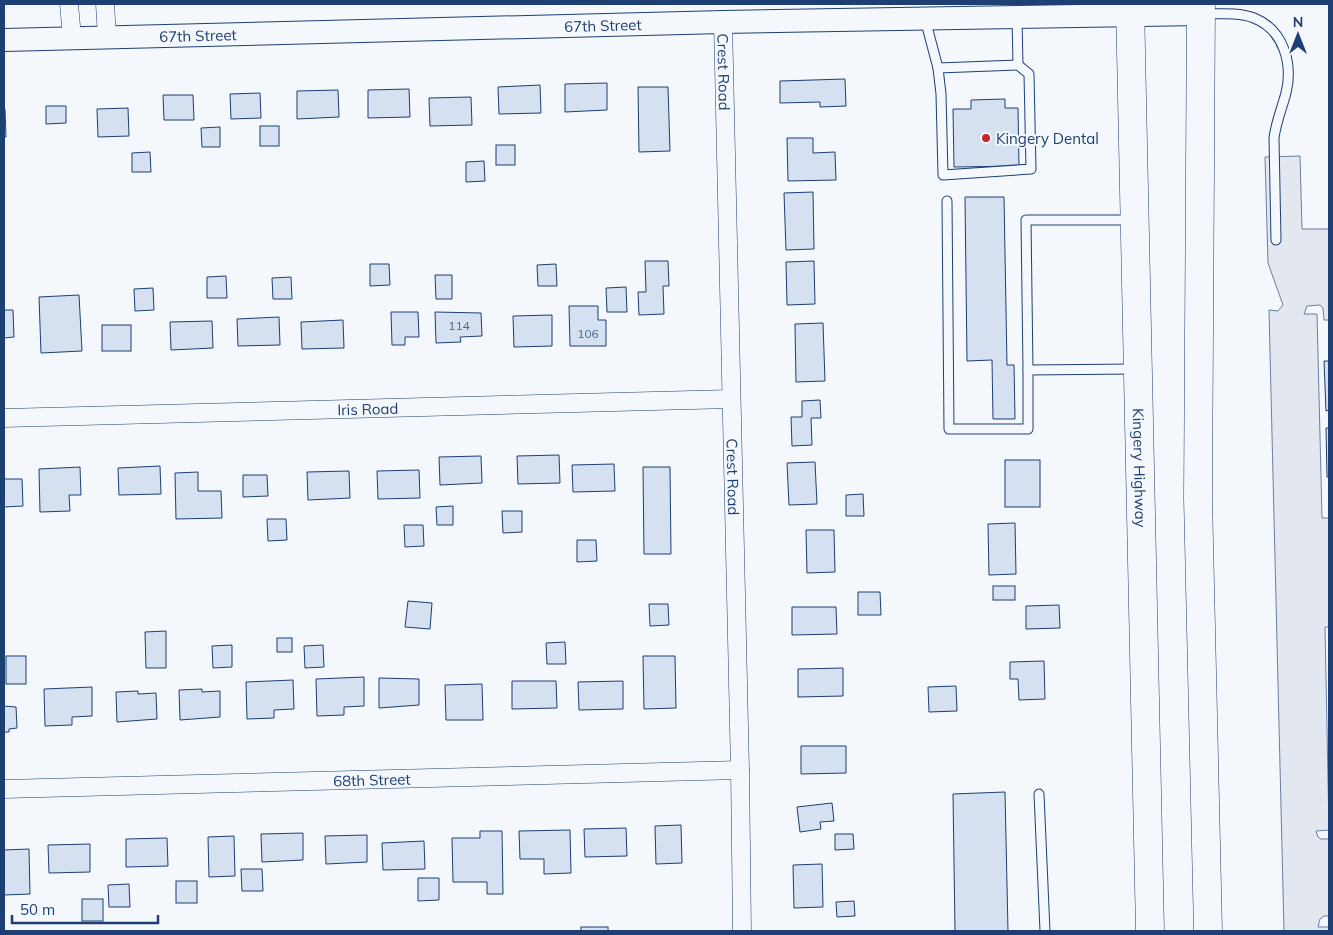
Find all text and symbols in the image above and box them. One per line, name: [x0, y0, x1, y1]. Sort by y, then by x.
north arrow: [1273, 10, 1323, 60]
text: N: [1293, 13, 1303, 31]
street label: 67th Street: [564, 15, 642, 35]
street label: 67th Street: [159, 25, 237, 46]
street label: Crest Road: [714, 33, 735, 111]
place label: Kingery Dental: [996, 129, 1099, 148]
marker: Kingery Dental: [980, 132, 992, 144]
house number: 114: [448, 318, 470, 333]
house number: 106: [577, 326, 599, 341]
street label: Iris Road: [337, 398, 399, 419]
street label: Kingery Highway: [1129, 408, 1151, 528]
street label: Crest Road: [723, 438, 744, 516]
street label: 68th Street: [333, 769, 411, 790]
scale bar: [12, 892, 159, 924]
text: 50 m: [20, 900, 55, 919]

